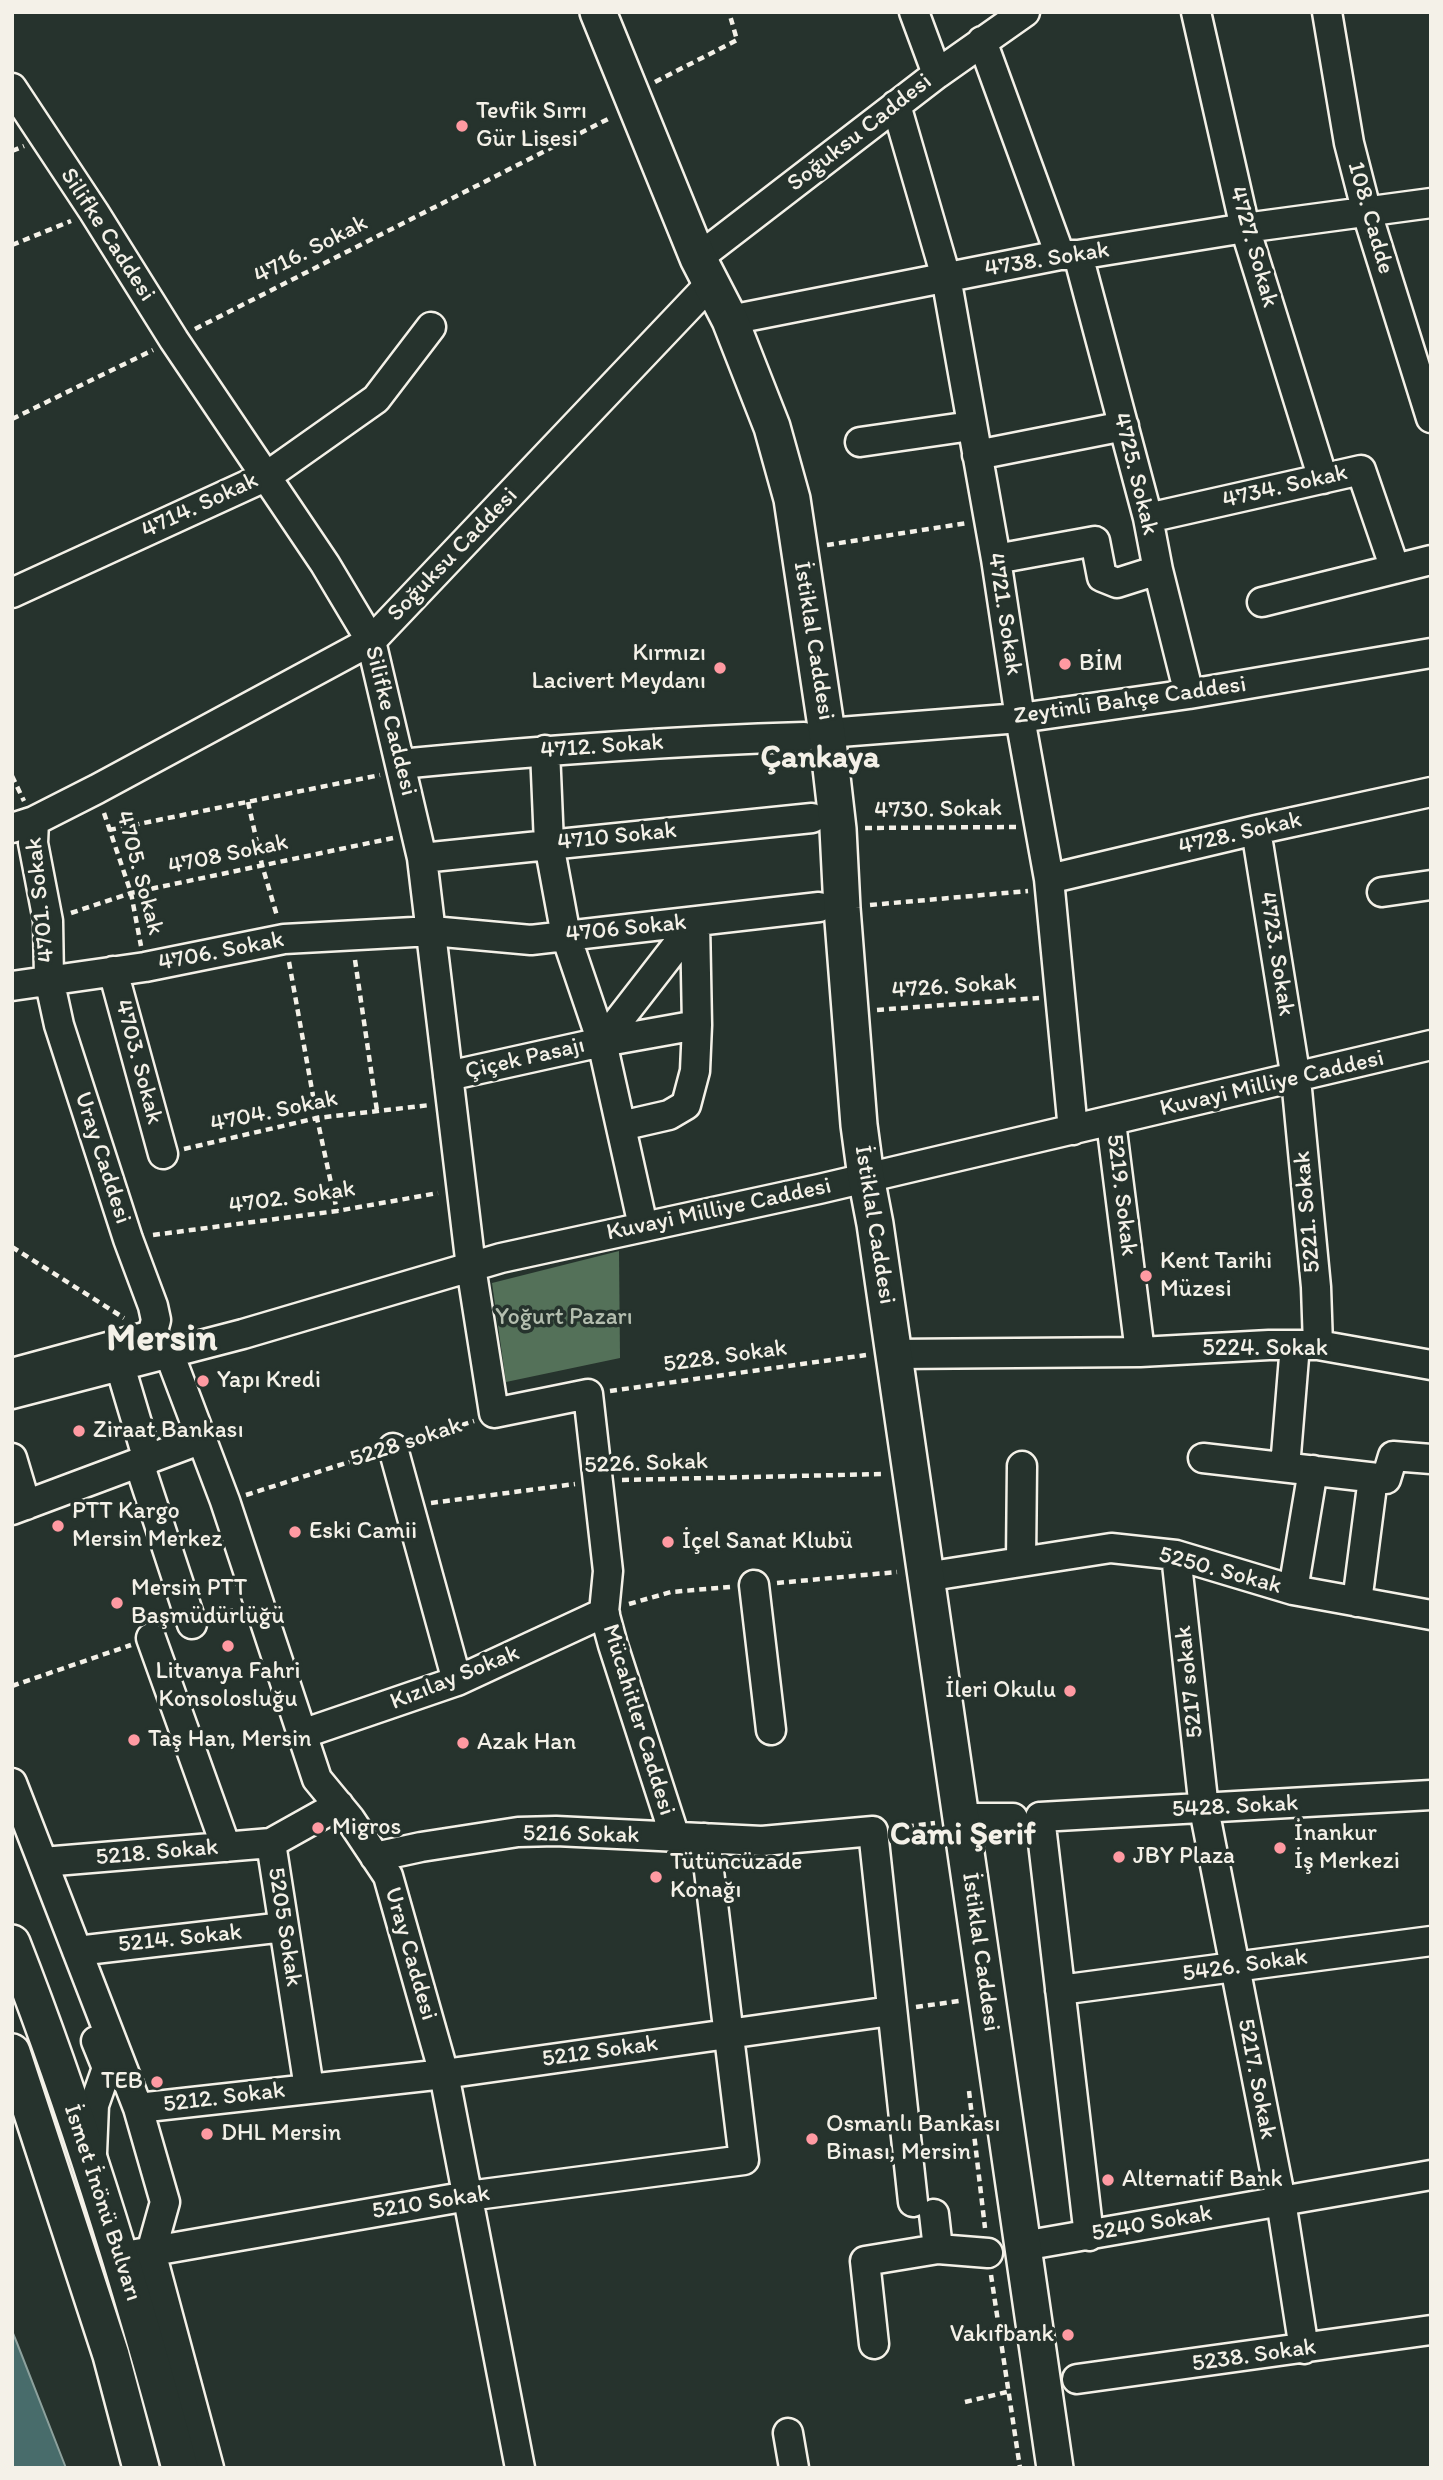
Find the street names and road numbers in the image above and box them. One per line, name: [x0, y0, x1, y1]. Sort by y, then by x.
street label: Soğuksu Caddesi: [782, 68, 938, 198]
street label: 108. Cadde: [1340, 158, 1400, 278]
street label: Silifke Caddesi: [53, 163, 161, 307]
street label: 4727. Sokak: [1222, 183, 1284, 311]
street label: 4716. Sokak: [249, 209, 373, 291]
street label: 4738. Sokak: [982, 236, 1112, 284]
street label: 4725. Sokak: [1106, 410, 1164, 538]
street label: 4734. Sokak: [1220, 459, 1350, 515]
street label: 4714. Sokak: [137, 466, 263, 546]
street label: Soğuksu Caddesi: [382, 482, 524, 628]
street label: 4721. Sokak: [980, 551, 1028, 677]
street label: İstiklal Caddesi: [786, 560, 840, 722]
street label: Silifke Caddesi: [357, 643, 423, 799]
street label: Zeytinli Bahçe Caddesi: [1012, 670, 1248, 732]
street label: 4712. Sokak: [539, 728, 665, 766]
street label: 4730. Sokak: [874, 794, 1002, 826]
street label: 4728. Sokak: [1176, 806, 1304, 862]
street label: 4705. Sokak: [109, 808, 169, 938]
street label: 4710 Sokak: [556, 816, 678, 858]
street label: 4708 Sokak: [165, 828, 291, 882]
street label: 4701. Sokak: [20, 836, 62, 964]
street label: 4723. Sokak: [1252, 890, 1300, 1018]
street label: 4706 Sokak: [564, 908, 688, 950]
street label: 4706. Sokak: [156, 926, 286, 978]
street label: 4726. Sokak: [891, 968, 1017, 1006]
street label: 4703. Sokak: [108, 997, 168, 1127]
street label: Çiçek Pasajı: [462, 1031, 588, 1087]
street label: Kuvayi Milliye Caddesi: [1157, 1044, 1387, 1124]
street label: 4704. Sokak: [208, 1084, 340, 1140]
street label: Uray Caddesi: [67, 1088, 137, 1228]
street label: 5219. Sokak: [1099, 1132, 1143, 1258]
street label: İstiklal Caddesi: [847, 1144, 901, 1306]
street label: 5221. Sokak: [1288, 1150, 1328, 1274]
street label: Kuvayi Milliye Caddesi: [604, 1172, 834, 1248]
street label: 4702. Sokak: [227, 1175, 357, 1221]
street label: 5228. Sokak: [661, 1334, 789, 1380]
street label: 5224. Sokak: [1202, 1335, 1328, 1363]
street label: 5228 sokak: [346, 1411, 466, 1475]
street label: 5226. Sokak: [583, 1447, 709, 1481]
street label: 5250. Sokak: [1155, 1541, 1285, 1601]
street label: Mücahitler Caddesi: [595, 1621, 681, 1819]
street label: 5217 sokak: [1170, 1624, 1210, 1740]
street label: Kızılay Sokak: [386, 1639, 524, 1717]
street label: 5428. Sokak: [1171, 1789, 1299, 1825]
street label: 5216 Sokak: [522, 1820, 640, 1850]
street label: 5218. Sokak: [94, 1833, 220, 1873]
street label: 5205 Sokak: [260, 1865, 308, 1989]
street label: İstiklal Caddesi: [955, 1871, 1005, 2033]
street label: Uray Caddesi: [377, 1884, 443, 2024]
street label: 5214. Sokak: [117, 1918, 243, 1960]
street label: 5426. Sokak: [1181, 1943, 1309, 1989]
street label: 5217. Sokak: [1230, 2016, 1282, 2142]
street label: 5212 Sokak: [540, 2030, 660, 2074]
street label: 5212. Sokak: [161, 2076, 287, 2120]
street label: İsmet İnönü Bulvarı: [57, 2101, 147, 2305]
street label: 5210 Sokak: [370, 2179, 492, 2227]
street label: 5240 Sokak: [1089, 2199, 1215, 2249]
street label: 5238. Sokak: [1190, 2333, 1318, 2379]

